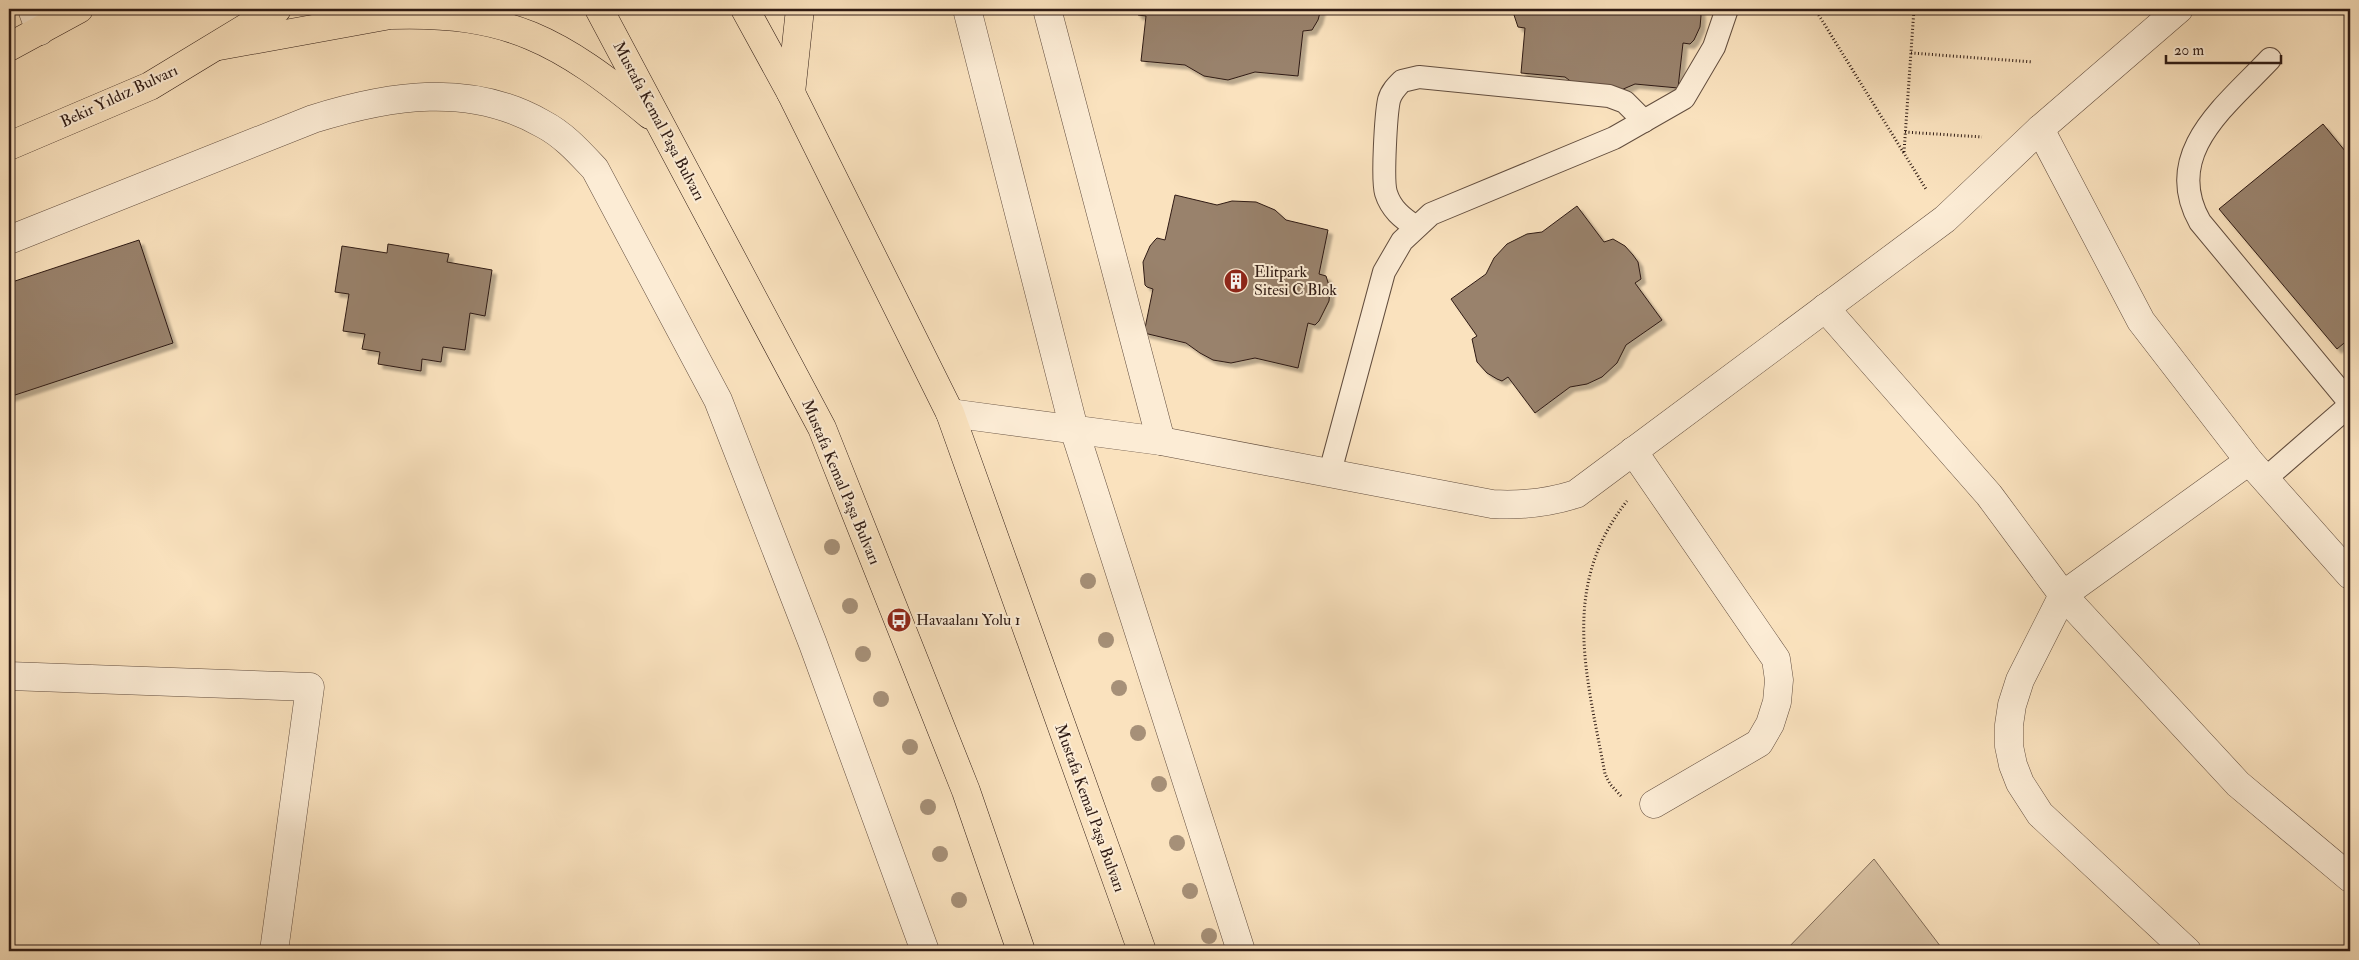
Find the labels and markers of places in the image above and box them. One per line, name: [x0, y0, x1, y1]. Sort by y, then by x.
place label: Elitpark Sitesi C Blok: [1254, 262, 1337, 300]
building icon: Elitpark Sitesi C Blok: [1223, 268, 1249, 294]
bus stop icon: Havaalanı Yolu 1: [886, 607, 912, 633]
place label: Havaalanı Yolu 1: [916, 610, 1020, 630]

